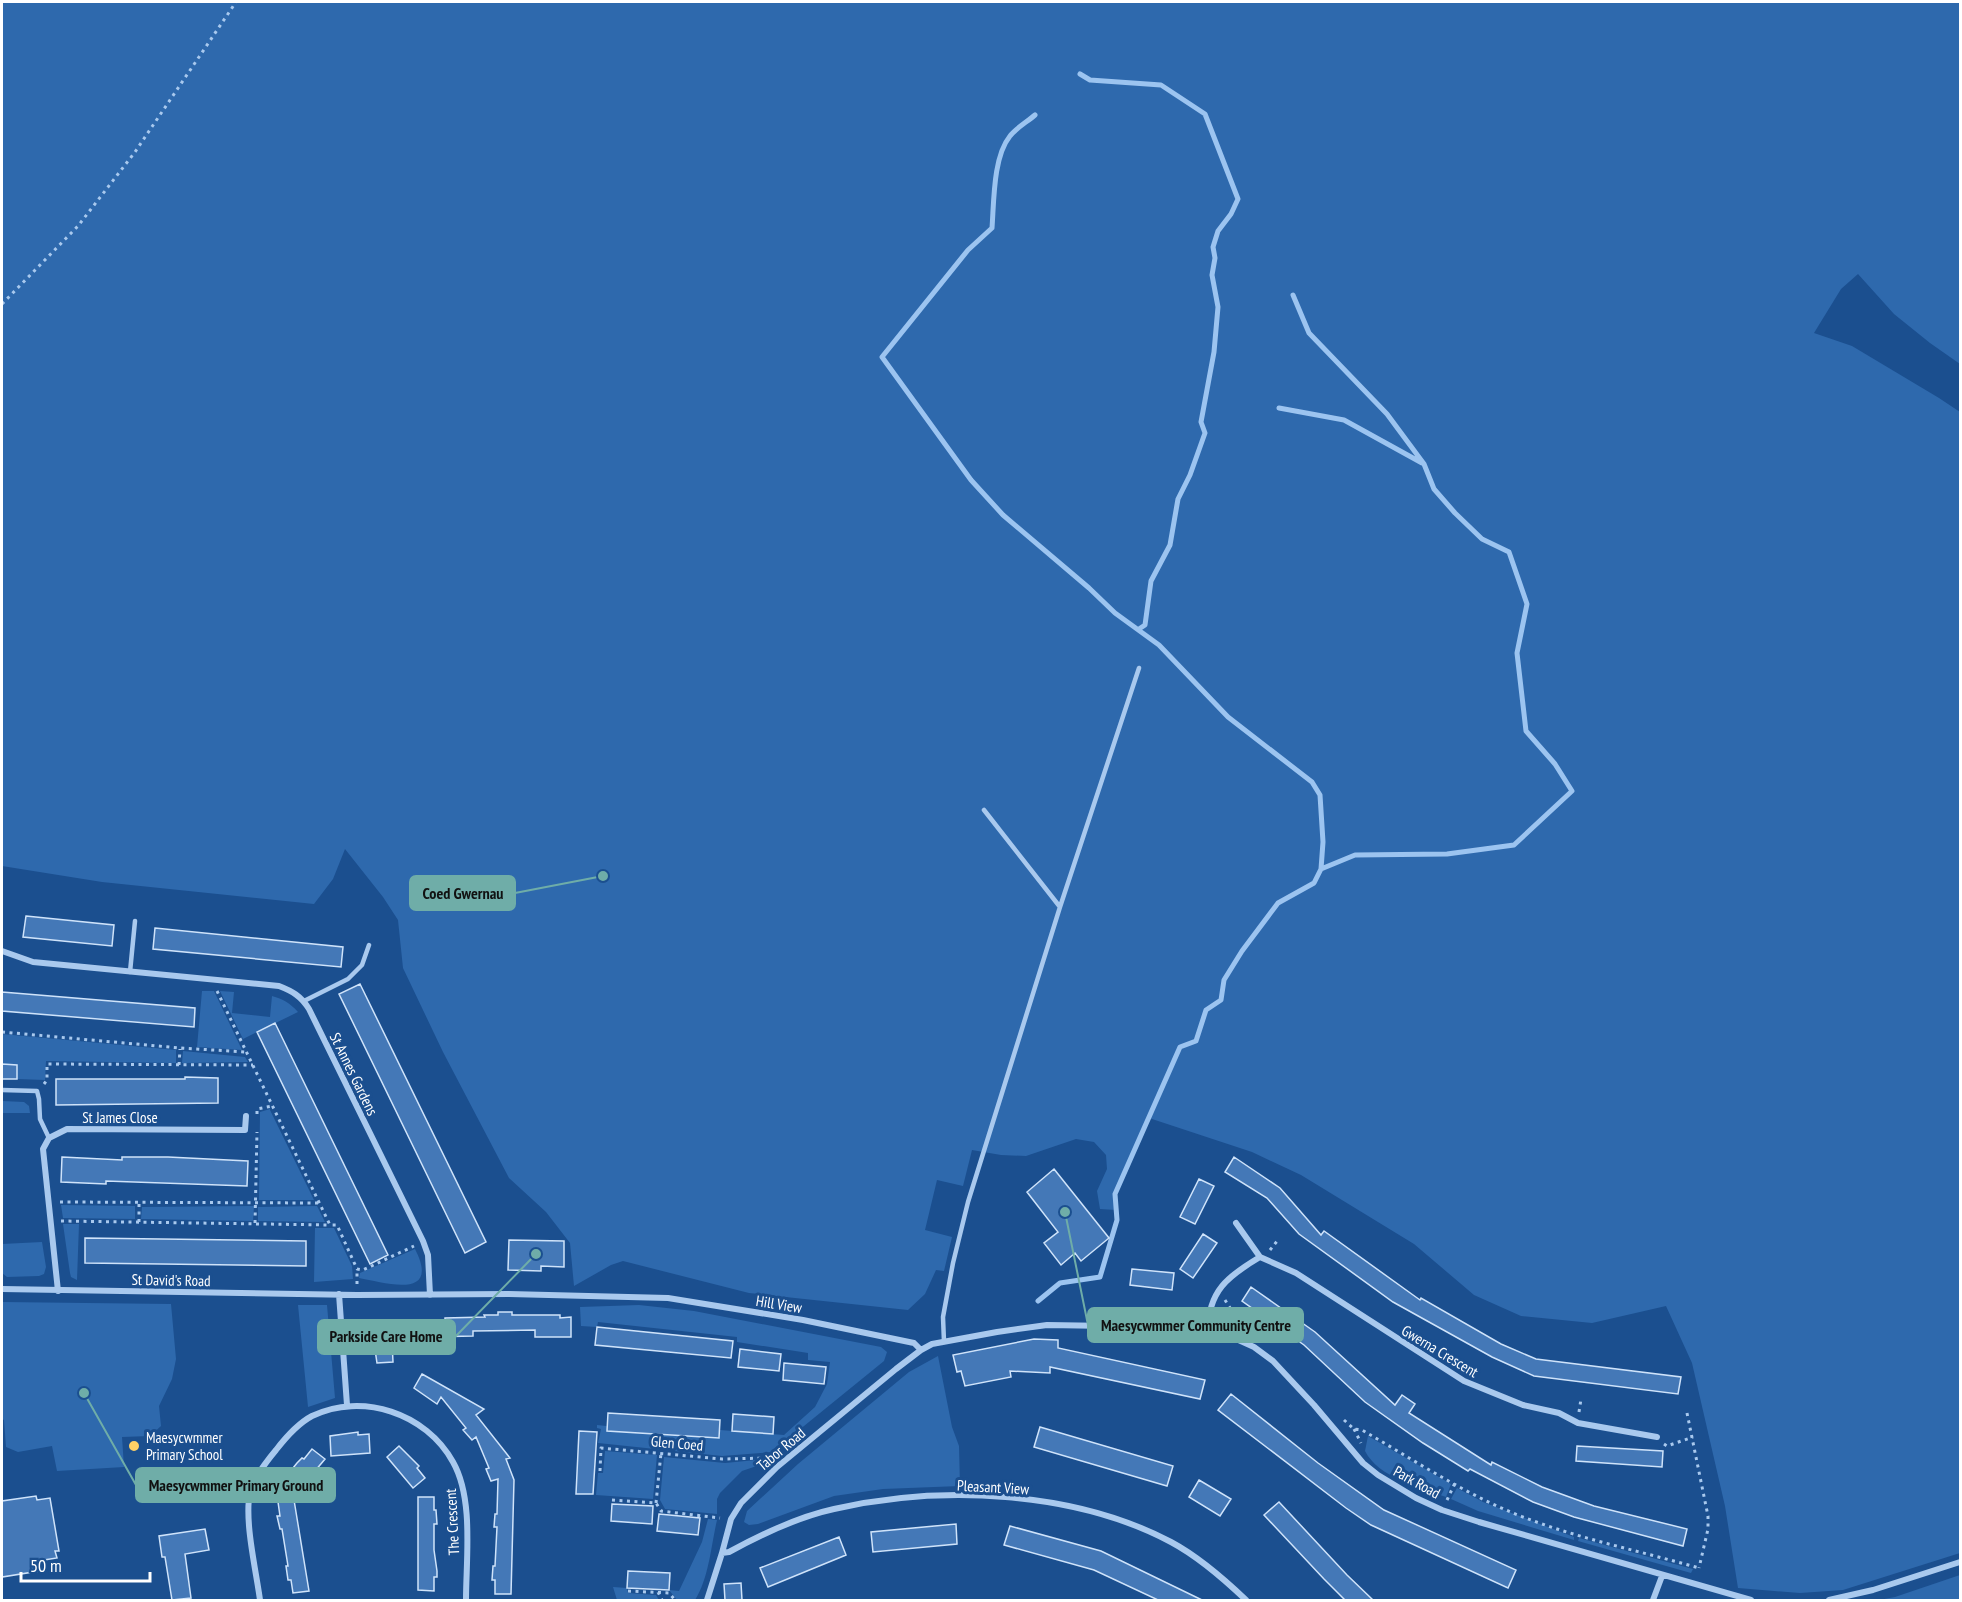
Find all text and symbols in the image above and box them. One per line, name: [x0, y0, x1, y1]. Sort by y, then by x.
callout: Coed Gwernau: [410, 876, 515, 910]
text: Coed Gwernau: [423, 883, 503, 903]
street label: St Annes Gardens: [326, 1029, 382, 1119]
street label: St James Close: [82, 1108, 158, 1127]
street label: St David's Road: [131, 1270, 211, 1290]
street label: Hill View: [755, 1291, 803, 1317]
callout: Maesycwmmer Community Centre: [1088, 1308, 1303, 1342]
text: Maesycwmmer Community Centre: [1101, 1315, 1291, 1335]
callout: Parkside Care Home: [318, 1320, 455, 1354]
street label: Gwerna Crescent: [1398, 1321, 1482, 1381]
text: Parkside Care Home: [329, 1326, 443, 1346]
street label: Tabor Road: [753, 1423, 809, 1475]
place label: Maesycwmmer Primary School: [146, 1428, 223, 1464]
street label: Glen Coed: [650, 1431, 704, 1455]
marker: Maesycwmmer Primary School: [127, 1439, 141, 1453]
street label: Park Road: [1390, 1461, 1444, 1503]
callout: Maesycwmmer Primary Ground: [136, 1468, 335, 1502]
text: Maesycwmmer Primary Ground: [149, 1475, 323, 1495]
street label: Pleasant View: [956, 1476, 1030, 1498]
street label: The Crescent: [441, 1488, 463, 1556]
scale bar: [21, 1545, 150, 1583]
text: 50 m: [30, 1554, 62, 1577]

